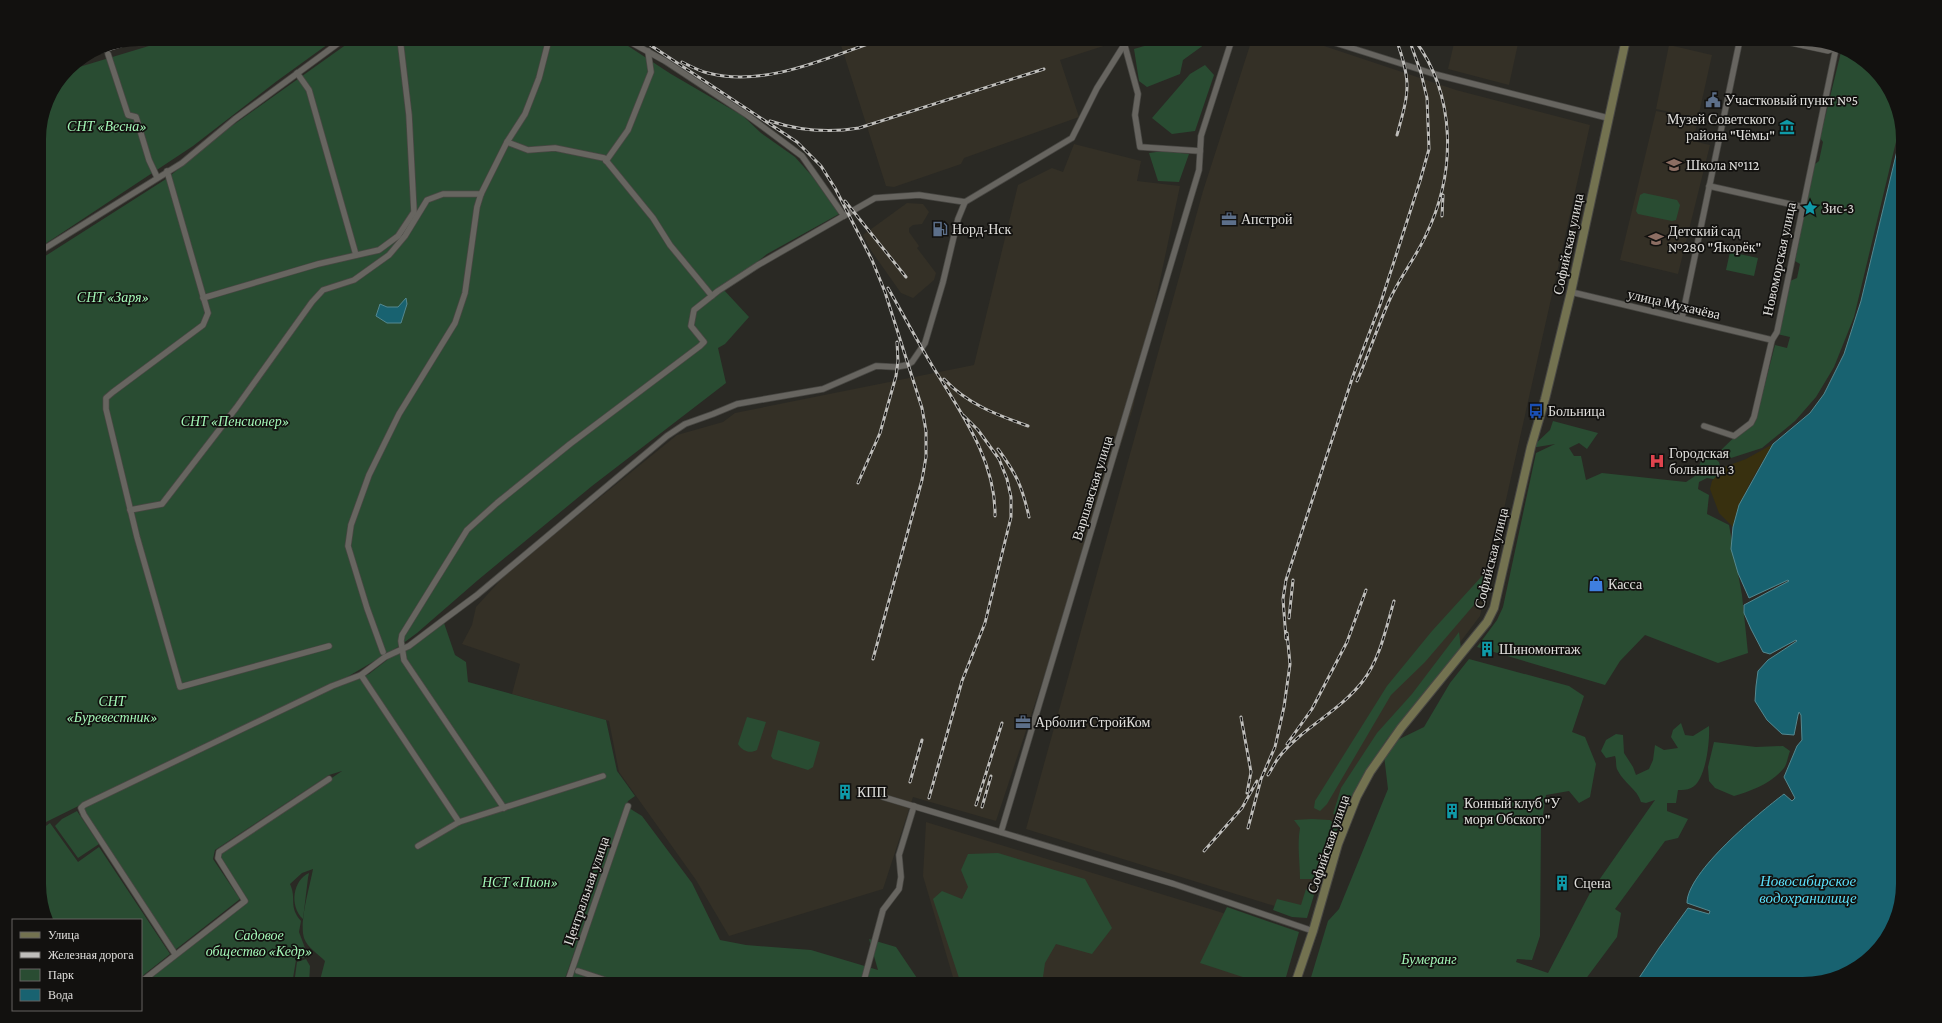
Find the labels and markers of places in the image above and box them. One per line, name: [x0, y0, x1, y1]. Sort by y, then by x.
public building icon: Участковый пункт №5: [1704, 91, 1722, 109]
place label: Участковый пункт №5: [1725, 92, 1858, 108]
place label: Музей Советского района "Чёмы": [1667, 111, 1775, 143]
museum icon: Музей Советского района "Чёмы": [1778, 118, 1796, 136]
school or university icon: Школа №112: [1665, 156, 1683, 174]
place label: Школа №112: [1686, 157, 1760, 173]
place icon: Зис-3: [1801, 199, 1819, 217]
place label: Зис-3: [1822, 200, 1854, 216]
office icon: Апстрой: [1220, 210, 1238, 228]
place label: Апстрой: [1241, 211, 1293, 227]
fuel station icon: Норд-Нск: [931, 220, 949, 238]
place label: Норд-Нск: [952, 221, 1011, 237]
place label: Детский сад №280 "Якорёк": [1668, 223, 1761, 255]
school or university icon: Детский сад №280 "Якорёк": [1647, 230, 1665, 248]
bus stop icon: Больница: [1527, 402, 1545, 420]
place label: Больница: [1548, 403, 1606, 419]
place label: Городская больница 3: [1669, 445, 1734, 477]
hospital icon: Городская больница 3: [1648, 452, 1666, 470]
shop icon: Касса: [1587, 575, 1605, 593]
place label: Касса: [1608, 576, 1643, 592]
building icon: Шиномонтаж: [1478, 640, 1496, 658]
place label: Шиномонтаж: [1499, 641, 1581, 657]
office icon: Арболит СтройКом: [1014, 713, 1032, 731]
place label: Арболит СтройКом: [1035, 714, 1151, 730]
building icon: КПП: [836, 783, 854, 801]
place label: КПП: [857, 784, 887, 800]
place label: Конный клуб "У моря Обского": [1464, 795, 1560, 827]
building icon: Конный клуб "У моря Обского": [1443, 802, 1461, 820]
building icon: Сцена: [1553, 874, 1571, 892]
place label: Сцена: [1574, 875, 1612, 891]

